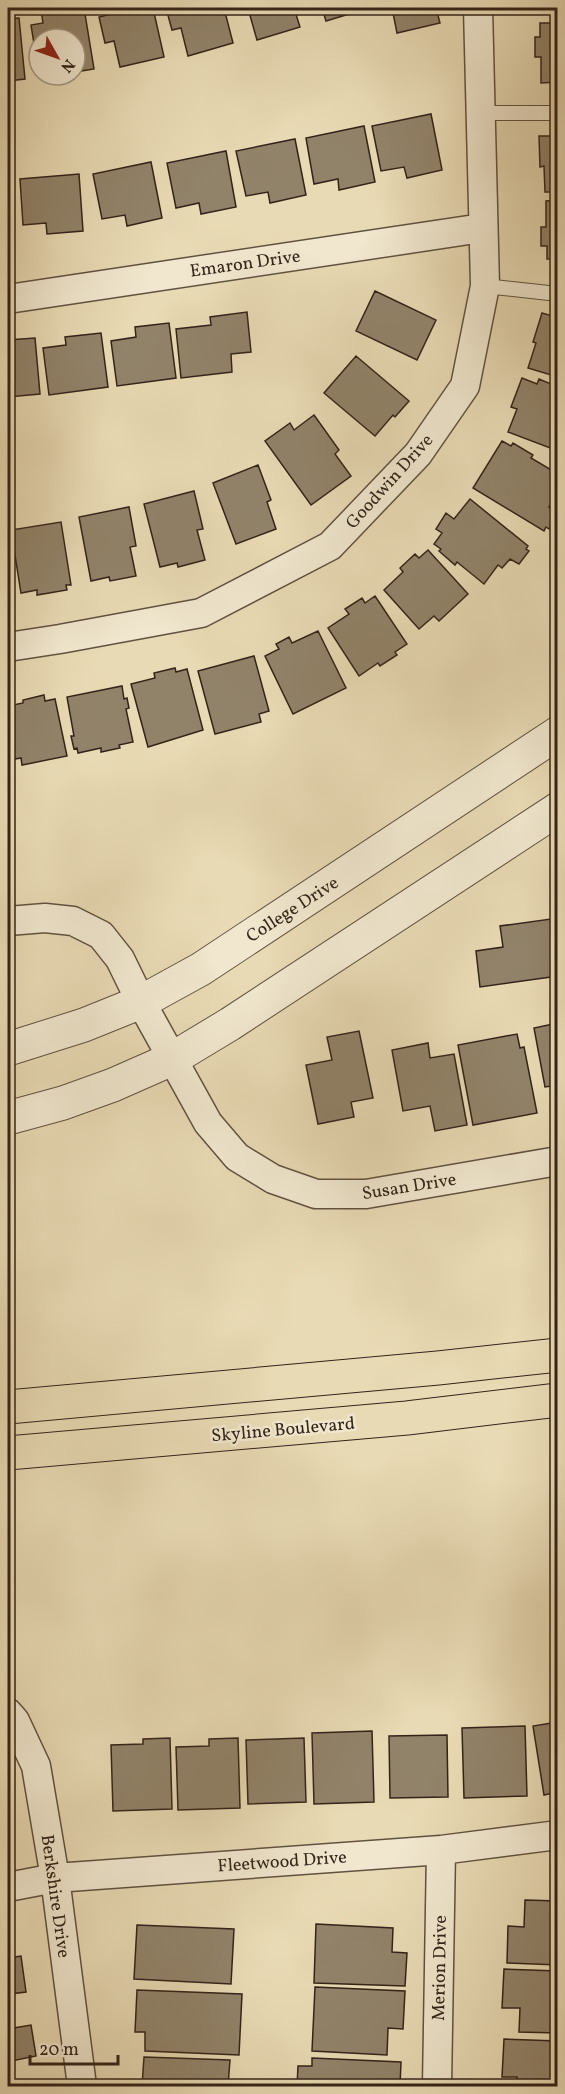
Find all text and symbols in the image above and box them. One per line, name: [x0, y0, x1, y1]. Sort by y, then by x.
north arrow: [27, 27, 87, 87]
text: N: [55, 54, 79, 77]
street label: Emaron Drive: [188, 244, 302, 285]
street label: Goodwin Drive: [341, 429, 440, 535]
street label: College Drive: [242, 871, 344, 950]
street label: Susan Drive: [360, 1168, 458, 1207]
street label: Skyline Boulevard: [210, 1412, 356, 1449]
street label: Berkshire Drive: [33, 1833, 76, 1960]
street label: Fleetwood Drive: [217, 1846, 348, 1879]
street label: Merion Drive: [427, 1915, 454, 2021]
scale bar: [30, 2028, 118, 2066]
text: 20 m: [39, 2038, 79, 2063]

